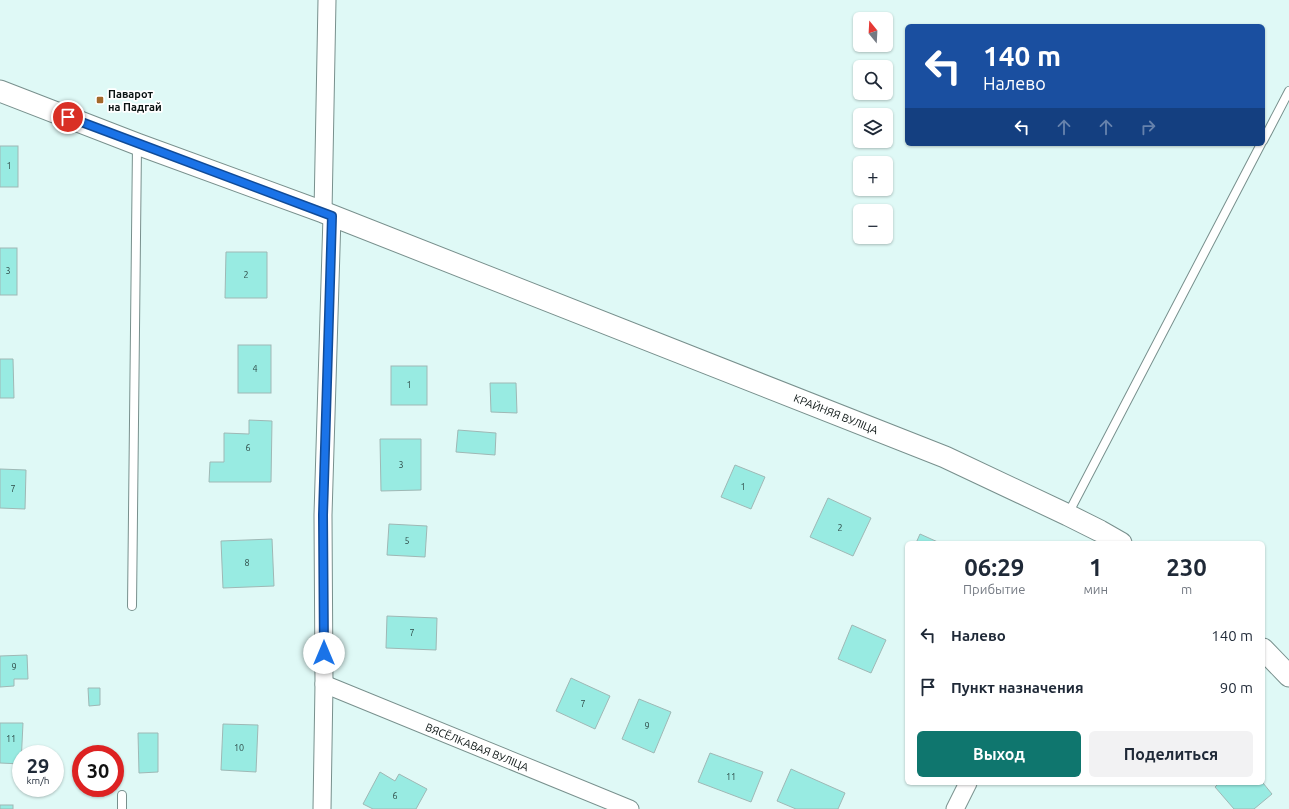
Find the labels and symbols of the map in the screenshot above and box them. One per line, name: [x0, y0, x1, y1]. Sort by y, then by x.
north arrow: [853, 12, 893, 52]
place label: Паварот на Падгай: [108, 88, 162, 113]
marker: Паварот на Падгай: [95, 95, 105, 105]
pin: [51, 100, 85, 134]
house number: 1: [6, 161, 12, 171]
house number: 3: [5, 266, 11, 276]
house number: 2: [243, 270, 249, 280]
house number: 4: [252, 364, 258, 374]
house number: 1: [406, 380, 412, 390]
street label: КРАЙНЯЯ ВУЛІЦА: [792, 392, 881, 437]
house number: 6: [245, 443, 251, 453]
house number: 3: [398, 460, 404, 470]
house number: 1: [740, 482, 746, 492]
house number: 7: [10, 484, 16, 494]
house number: 2: [837, 523, 843, 533]
house number: 5: [404, 536, 410, 546]
house number: 8: [244, 558, 250, 568]
house number: 7: [409, 628, 415, 638]
position arrow: [303, 632, 345, 674]
house number: 9: [11, 662, 17, 672]
house number: 7: [580, 699, 586, 709]
street label: ВЯСЁЛКАВАЯ ВУЛІЦА: [424, 721, 531, 774]
house number: 9: [644, 721, 650, 731]
house number: 11: [6, 734, 16, 744]
house number: 10: [234, 743, 244, 753]
speed limit sign: 30: [72, 745, 124, 797]
house number: 11: [726, 772, 736, 782]
house number: 6: [392, 791, 398, 801]

